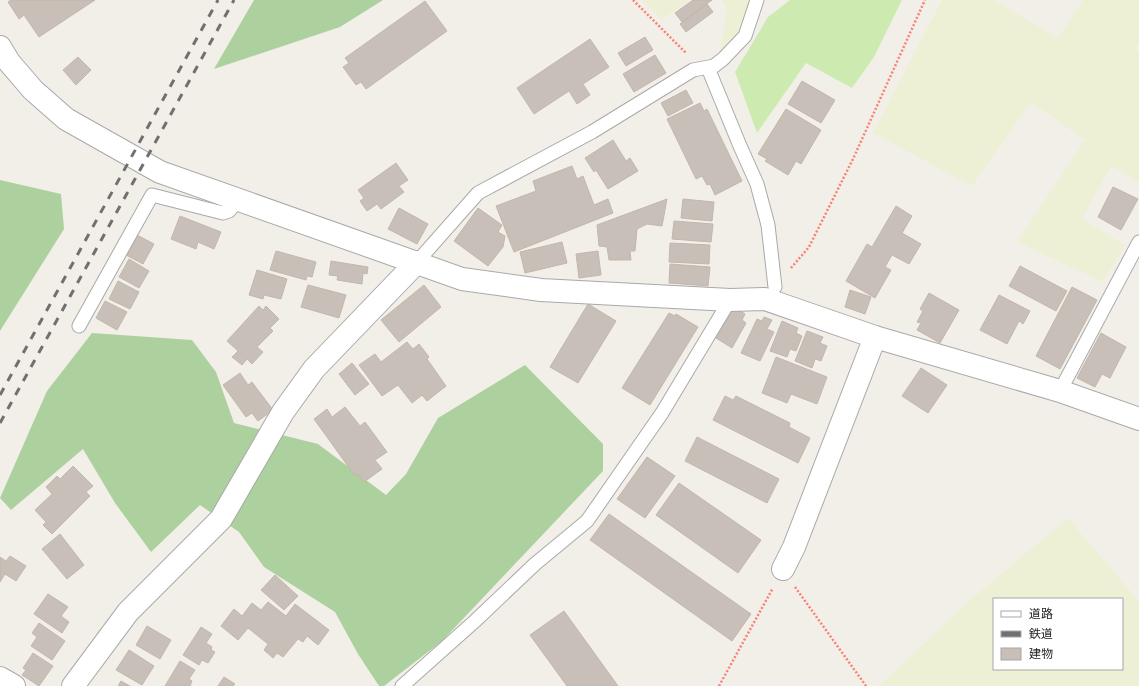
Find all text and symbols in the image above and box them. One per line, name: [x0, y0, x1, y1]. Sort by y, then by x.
legend: [993, 598, 1123, 670]
text: 道路: [1029, 606, 1053, 621]
text: 鉄道: [1029, 626, 1053, 641]
text: 建物: [1029, 646, 1053, 661]

